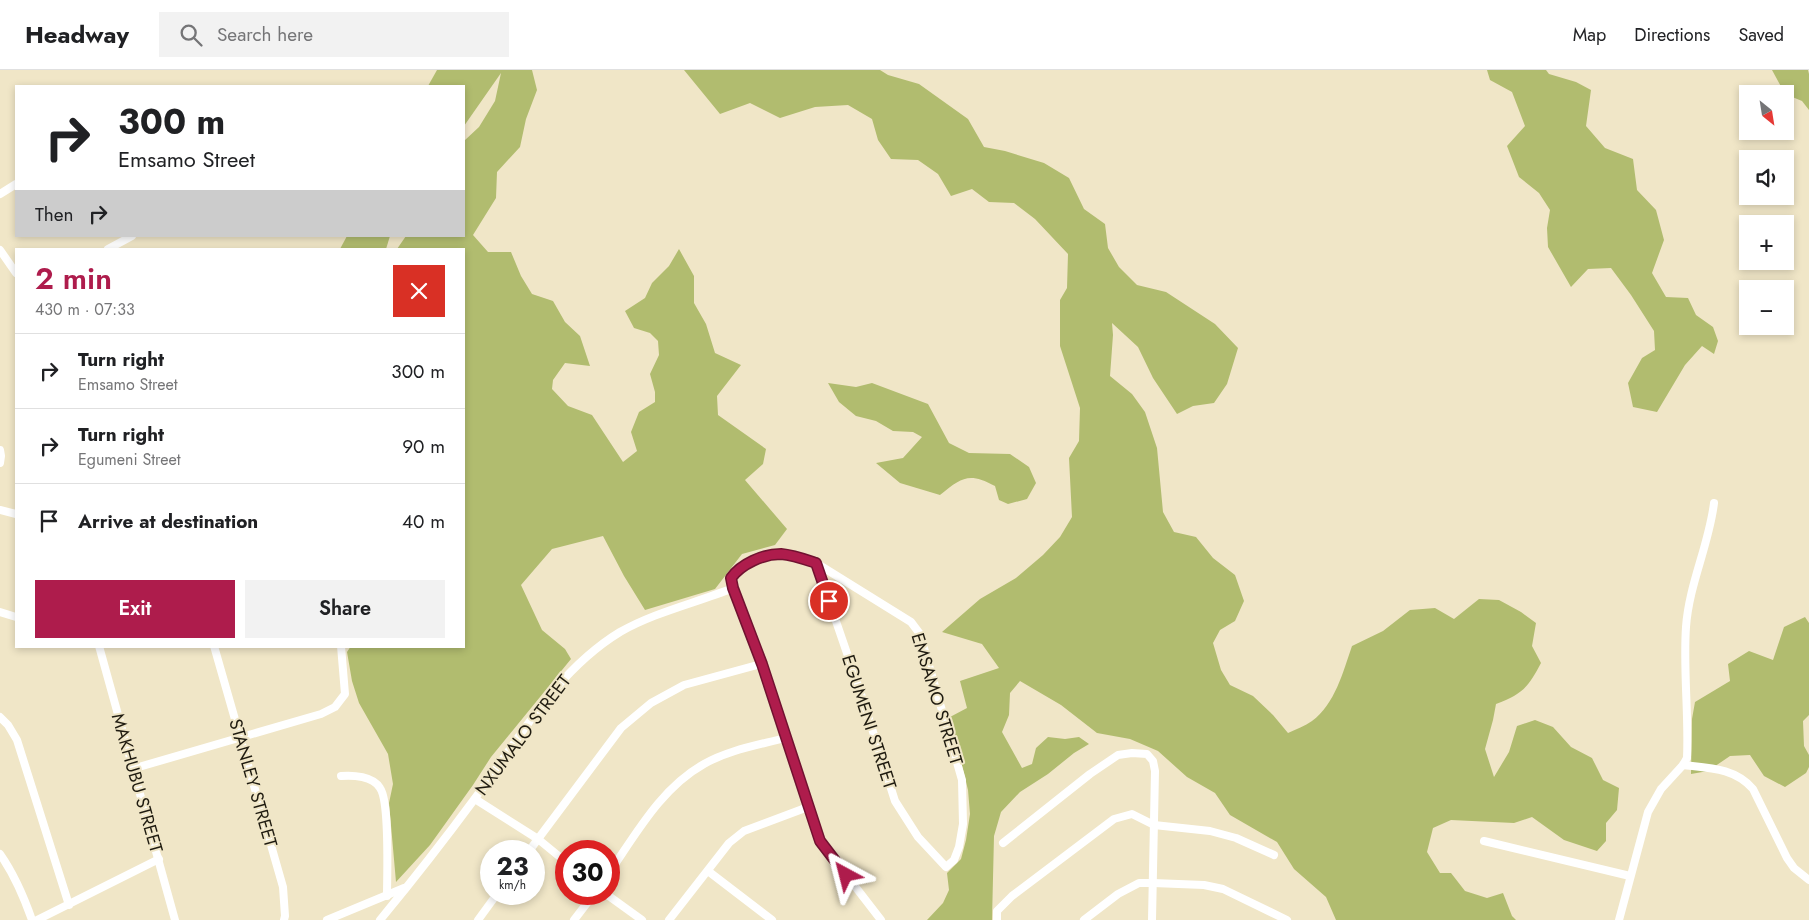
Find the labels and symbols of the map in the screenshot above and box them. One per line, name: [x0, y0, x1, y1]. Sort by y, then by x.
north arrow: [1739, 85, 1794, 140]
pin: [808, 580, 850, 622]
street label: EMSAMO STREET: [905, 630, 970, 769]
street label: EGUMENI STREET: [835, 651, 903, 793]
street label: NXUMALO STREET: [469, 669, 577, 801]
street label: MAKHUBU STREET: [105, 710, 170, 856]
street label: STANLEY STREET: [222, 716, 284, 851]
speed limit sign: 30: [555, 840, 620, 905]
position arrow: [819, 848, 871, 900]

